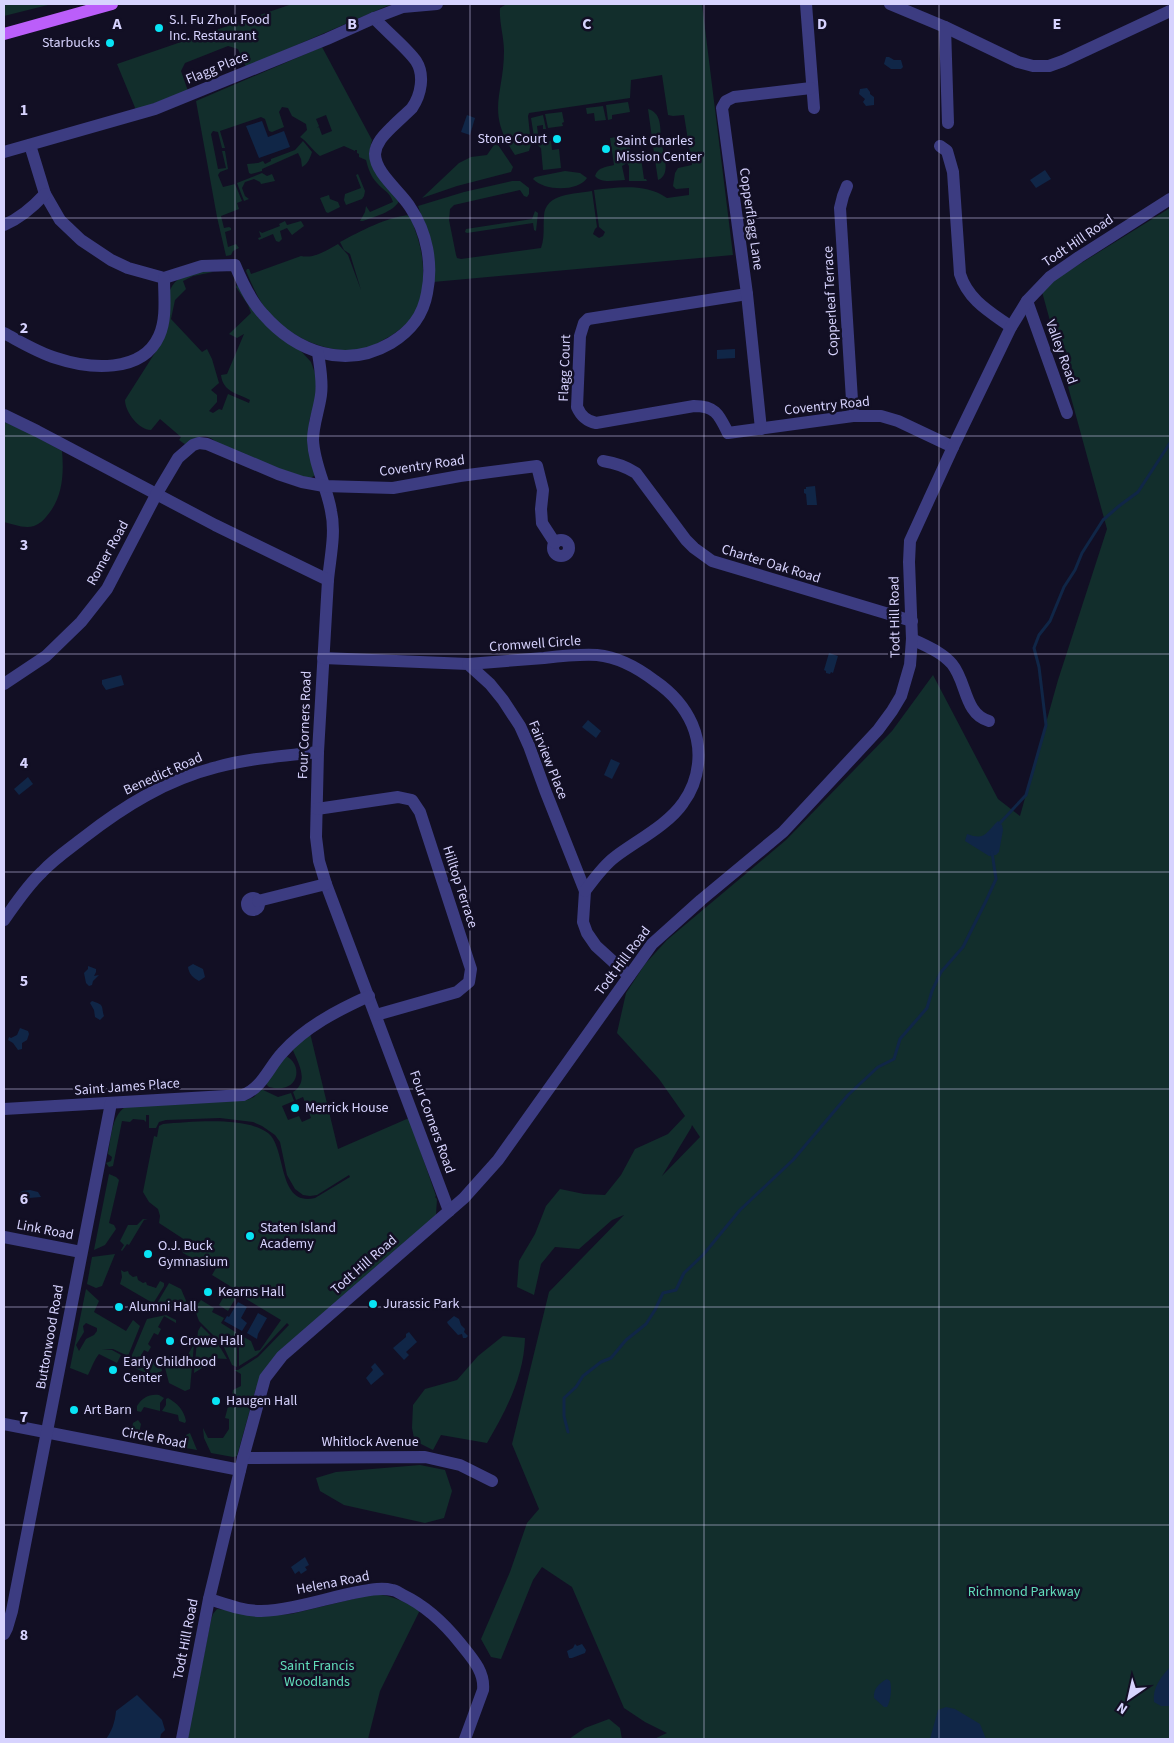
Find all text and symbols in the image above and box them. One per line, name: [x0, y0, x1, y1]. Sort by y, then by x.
place label: S.I. Fu Zhou Food Inc. Restaurant: [169, 10, 270, 46]
text: A: [111, 13, 122, 35]
text: B: [347, 13, 357, 35]
text: C: [582, 13, 592, 35]
text: D: [817, 13, 827, 35]
text: E: [1053, 13, 1061, 35]
marker: S.I. Fu Zhou Food Inc. Restaurant: [153, 22, 165, 34]
place label: Starbucks: [42, 33, 100, 53]
marker: Starbucks: [104, 37, 116, 49]
street label: Flagg Place: [183, 46, 251, 90]
text: 1: [20, 99, 28, 121]
place label: Stone Court: [478, 129, 547, 149]
place label: Saint Charles Mission Center: [616, 131, 702, 167]
marker: Stone Court: [551, 133, 563, 145]
marker: Saint Charles Mission Center: [600, 143, 612, 155]
street label: Copperflagg Lane: [734, 167, 768, 271]
street label: Todt Hill Road: [1038, 210, 1118, 272]
street label: Copperleaf Terrace: [818, 245, 844, 357]
text: 2: [20, 317, 28, 339]
street label: Valley Road: [1040, 317, 1082, 387]
street label: Flagg Court: [554, 334, 576, 402]
street label: Coventry Road: [783, 392, 871, 420]
street label: Coventry Road: [378, 450, 466, 482]
street label: Romer Road: [82, 517, 134, 589]
text: 3: [20, 534, 28, 556]
street label: Charter Oak Road: [719, 539, 823, 589]
street label: Todt Hill Road: [884, 576, 906, 658]
street label: Cromwell Circle: [488, 631, 582, 657]
street label: Four Corners Road: [293, 671, 317, 779]
street label: Fairview Place: [523, 717, 573, 803]
street label: Benedict Road: [120, 748, 206, 800]
text: 4: [20, 752, 29, 774]
street label: Hilltop Terrace: [437, 843, 483, 931]
street label: Todt Hill Road: [590, 922, 656, 1000]
text: 5: [20, 970, 28, 992]
street label: Four Corners Road: [404, 1068, 460, 1176]
street label: Saint James Place: [74, 1073, 180, 1101]
place label: Merrick House: [305, 1098, 389, 1118]
marker: Merrick House: [289, 1102, 301, 1114]
text: 6: [20, 1188, 28, 1210]
street label: Link Road: [15, 1215, 75, 1245]
place label: Staten Island Academy: [260, 1218, 336, 1254]
marker: Staten Island Academy: [244, 1230, 256, 1242]
street label: Todt Hill Road: [326, 1231, 402, 1299]
place label: O.J. Buck Gymnasium: [158, 1236, 228, 1272]
marker: O.J. Buck Gymnasium: [142, 1248, 154, 1260]
place label: Kearns Hall: [218, 1282, 285, 1302]
street label: Buttonwood Road: [31, 1283, 69, 1391]
marker: Kearns Hall: [202, 1286, 214, 1298]
place label: Jurassic Park: [383, 1294, 460, 1314]
place label: Alumni Hall: [129, 1297, 197, 1317]
marker: Jurassic Park: [367, 1298, 379, 1310]
marker: Alumni Hall: [113, 1301, 125, 1313]
place label: Crowe Hall: [180, 1331, 244, 1351]
marker: Crowe Hall: [164, 1335, 176, 1347]
place label: Early Childhood Center: [123, 1352, 216, 1388]
marker: Early Childhood Center: [107, 1364, 119, 1376]
place label: Haugen Hall: [226, 1391, 298, 1411]
marker: Haugen Hall: [210, 1395, 222, 1407]
place label: Art Barn: [84, 1400, 132, 1420]
marker: Art Barn: [68, 1404, 80, 1416]
text: 7: [20, 1406, 28, 1428]
street label: Circle Road: [120, 1422, 188, 1454]
street label: Whitlock Avenue: [321, 1432, 419, 1452]
street label: Helena Road: [295, 1566, 371, 1600]
park label: Richmond Parkway: [968, 1582, 1081, 1602]
street label: Todt Hill Road: [168, 1597, 204, 1681]
text: 8: [20, 1624, 28, 1646]
park label: Saint Francis Woodlands: [280, 1656, 354, 1692]
north arrow: [1104, 1673, 1154, 1723]
text: N: [1113, 1697, 1132, 1719]

